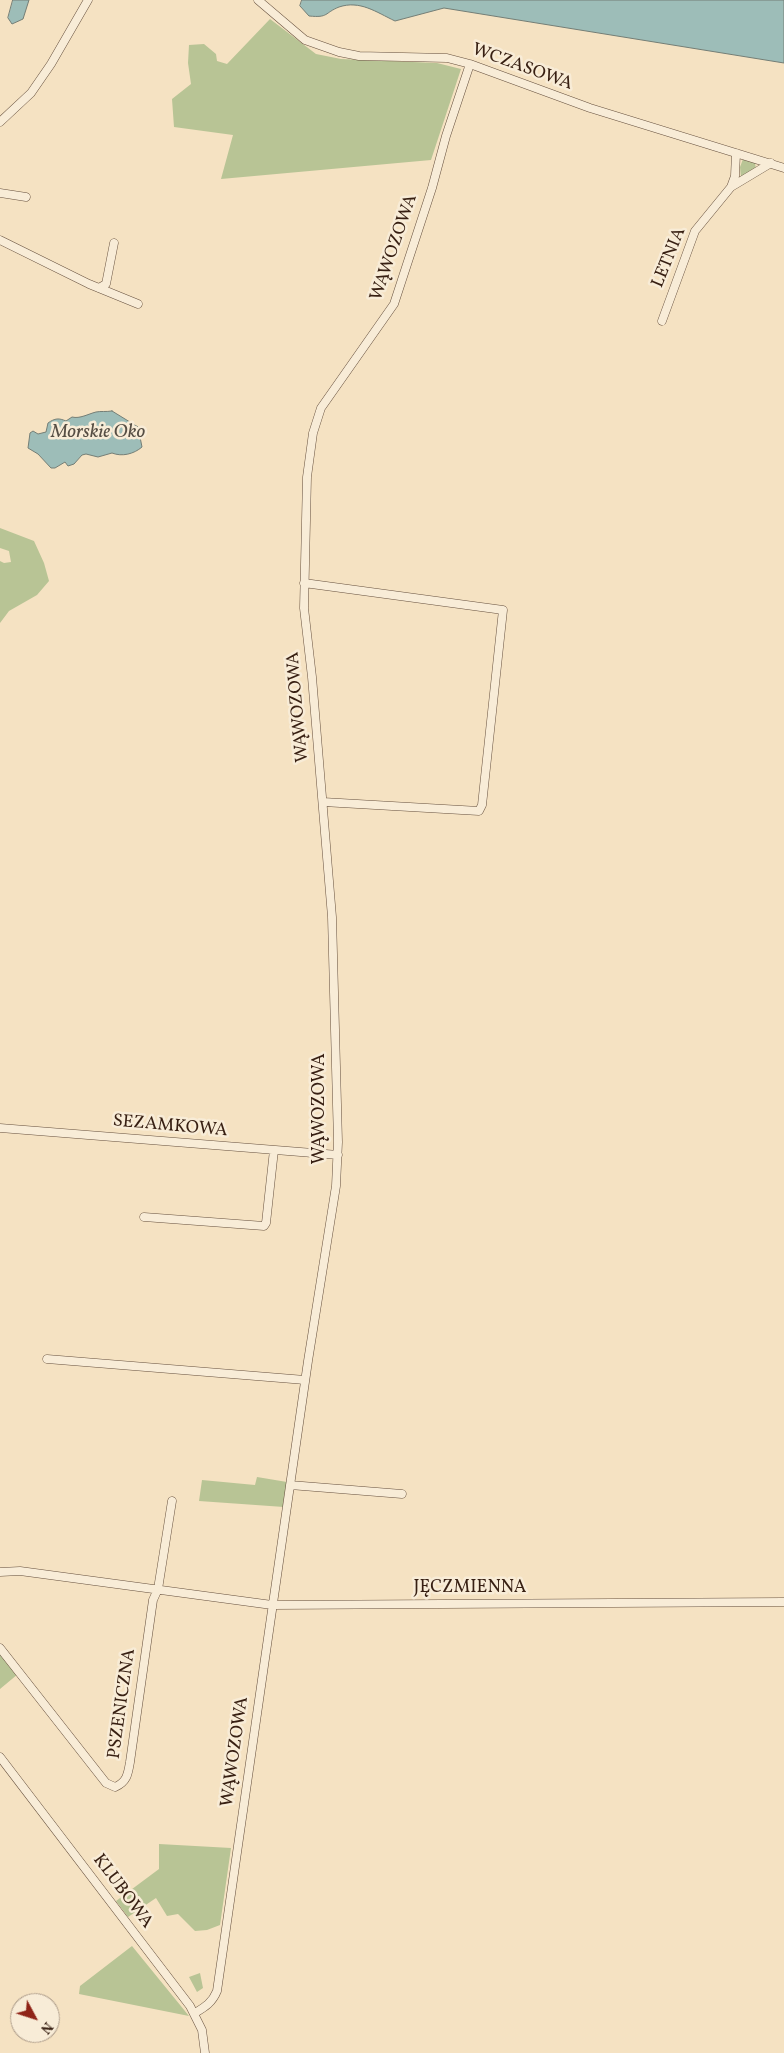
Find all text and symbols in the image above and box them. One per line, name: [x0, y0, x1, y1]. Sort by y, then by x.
street label: WCZASOWA: [469, 40, 575, 96]
street label: WĄWOZOWA: [367, 192, 423, 304]
street label: LETNIA: [648, 225, 692, 291]
water label: Morskie Oko: [51, 423, 145, 445]
street label: WĄWOZOWA: [283, 651, 315, 763]
street label: WĄWOZOWA: [310, 1053, 332, 1165]
street label: SEZAMKOWA: [112, 1111, 228, 1143]
street label: JĘCZMIENNA: [414, 1578, 526, 1600]
street label: PSZENICZNA: [105, 1647, 141, 1761]
street label: WĄWOZOWA: [218, 1695, 254, 1809]
street label: KLUBOWA: [87, 1851, 157, 1933]
north arrow: [10, 1993, 60, 2043]
text: N: [36, 2017, 57, 2037]

